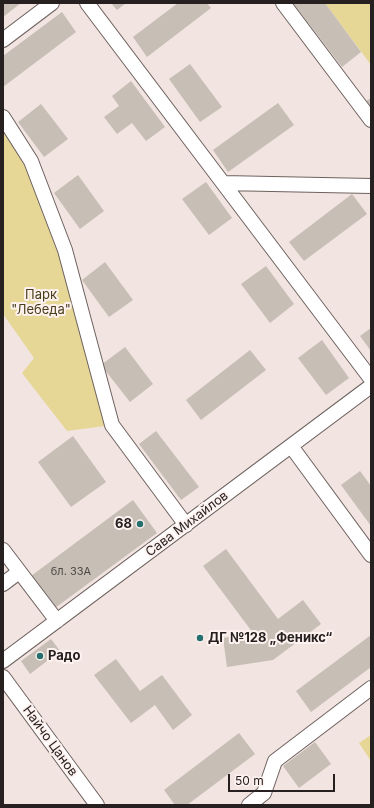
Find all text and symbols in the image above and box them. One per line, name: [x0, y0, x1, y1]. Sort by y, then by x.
park label: Парк "Лебеда": [11, 287, 71, 318]
street label: Сава Михайлов: [143, 488, 231, 560]
place label: 68: [115, 516, 132, 532]
marker: 68: [135, 519, 145, 529]
house number: бл. 33А: [51, 565, 91, 579]
place label: ДГ №128 „Феникс“: [208, 630, 332, 646]
marker: ДГ №128 „Феникс“: [195, 633, 205, 643]
place label: Радо: [48, 648, 80, 664]
marker: Радо: [35, 651, 45, 661]
street label: Найчо Цанов: [19, 703, 81, 779]
scale bar: [230, 766, 337, 792]
text: 50 m: [235, 773, 264, 788]

